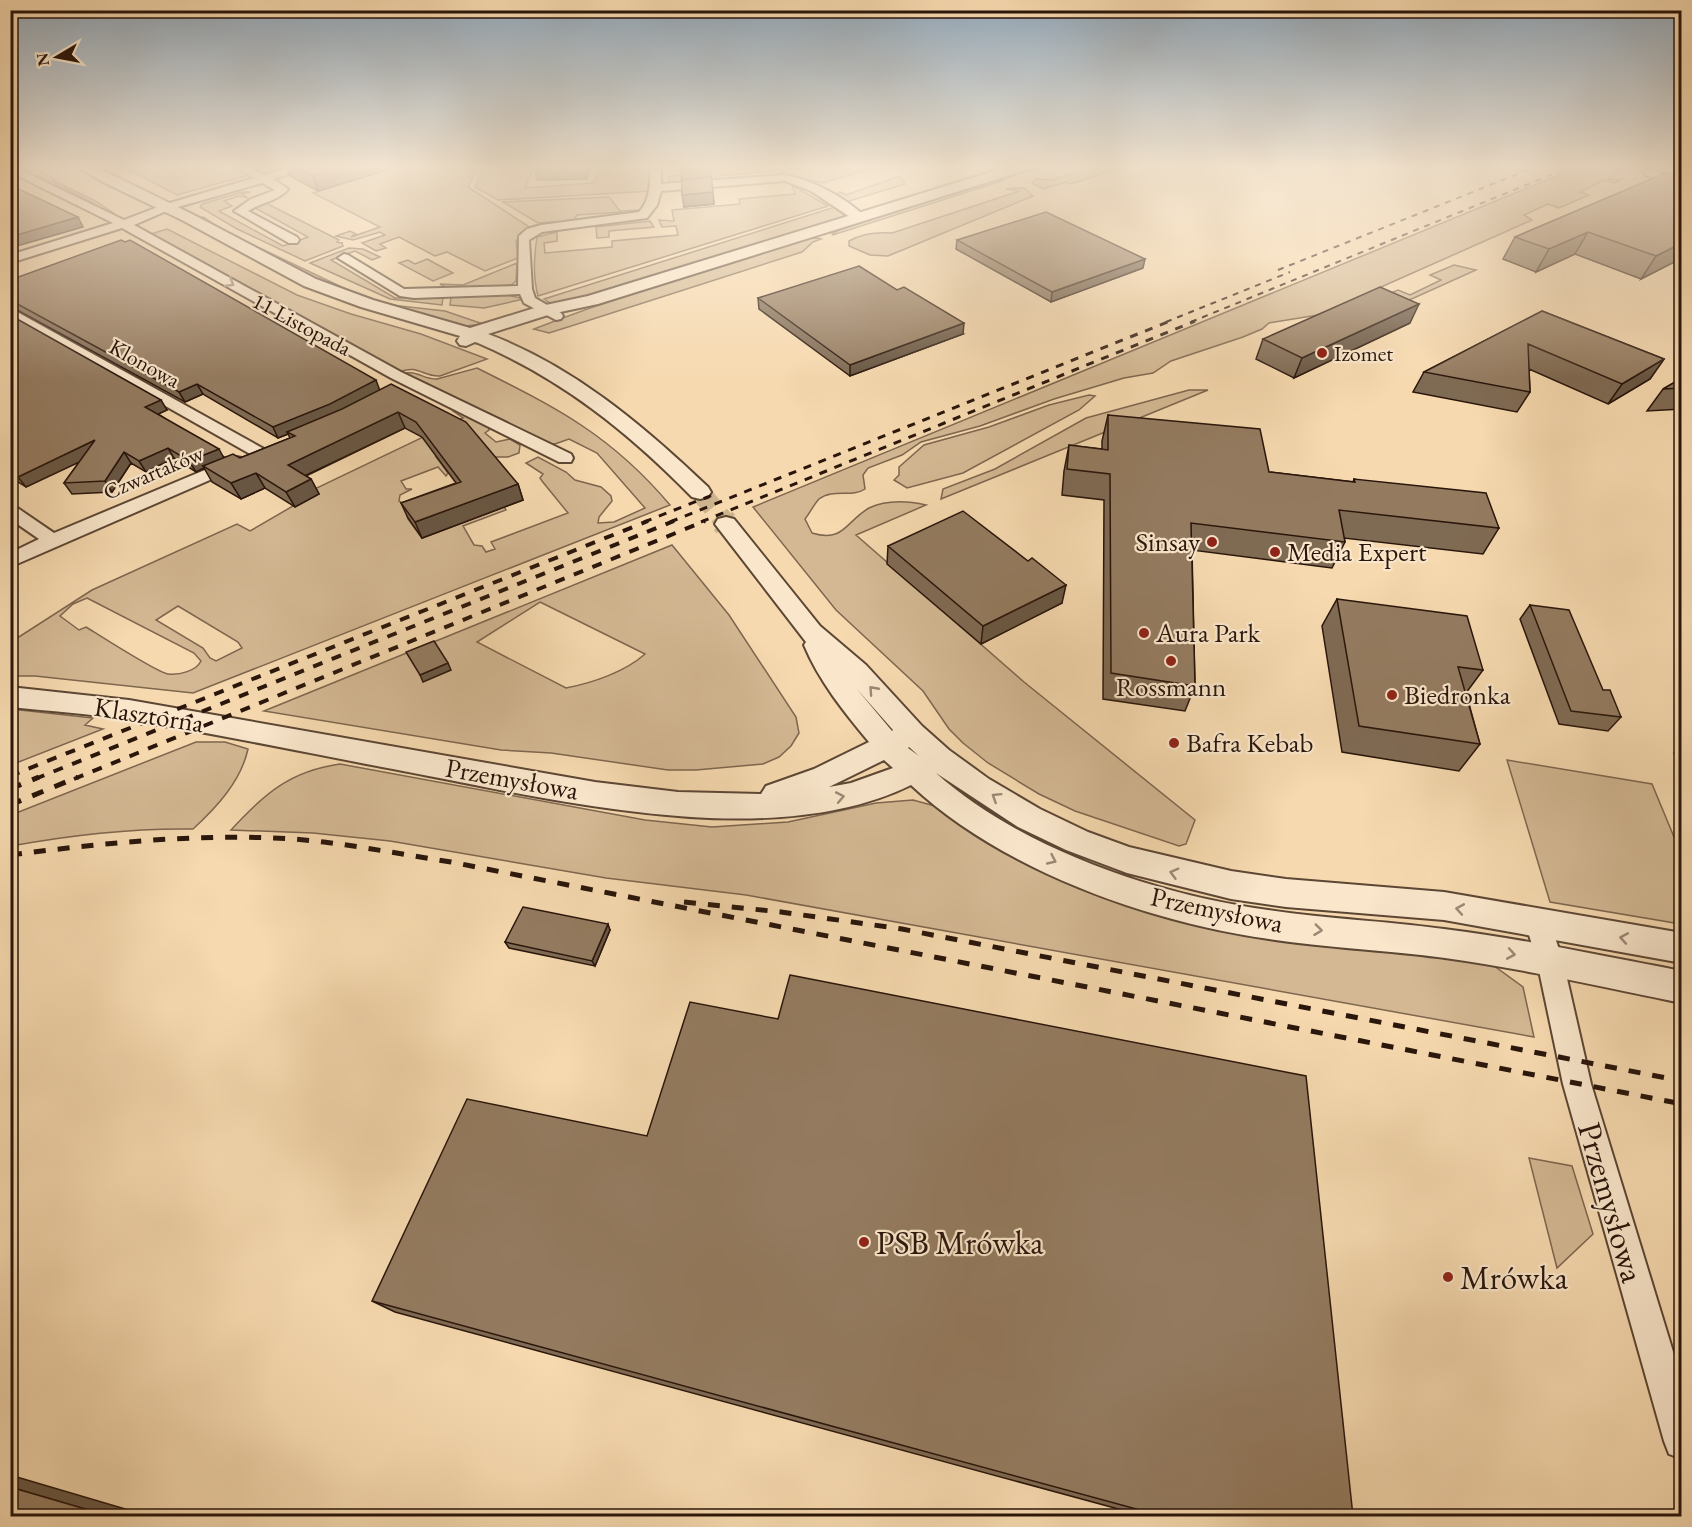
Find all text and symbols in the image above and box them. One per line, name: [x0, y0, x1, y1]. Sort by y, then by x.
north arrow: [27, 27, 87, 87]
text: N: [31, 51, 54, 68]
one-way arrow: [224, 276, 234, 288]
street label: 11 Listopada: [247, 286, 357, 363]
street label: Klonowa: [104, 332, 186, 395]
place label: Izomet: [1334, 339, 1393, 368]
marker: Izomet: [1315, 346, 1329, 360]
street label: Czwartaków: [99, 438, 209, 507]
place label: Sinsay: [1136, 524, 1200, 559]
place label: Media Expert: [1287, 534, 1427, 569]
marker: Sinsay: [1205, 535, 1219, 549]
marker: Media Expert: [1268, 545, 1282, 559]
place label: Aura Park: [1155, 615, 1260, 650]
marker: Aura Park: [1137, 626, 1151, 640]
marker: Rossmann: [1164, 654, 1178, 668]
place label: Rossmann: [1116, 669, 1226, 704]
place label: Biedronka: [1404, 677, 1511, 712]
one-way arrow: [869, 686, 880, 697]
marker: Biedronka: [1385, 688, 1399, 702]
street label: Klasztorna: [92, 689, 207, 740]
place label: Bafra Kebab: [1186, 725, 1313, 760]
marker: Bafra Kebab: [1167, 736, 1181, 750]
street label: Przemysłowa: [443, 750, 582, 807]
one-way arrow: [834, 791, 844, 804]
one-way arrow: [991, 794, 1002, 805]
one-way arrow: [1046, 852, 1057, 864]
one-way arrow: [1169, 868, 1180, 880]
street label: Przemysłowa: [1148, 878, 1287, 941]
one-way arrow: [1455, 903, 1465, 916]
one-way arrow: [1313, 923, 1322, 935]
one-way arrow: [1619, 932, 1629, 945]
one-way arrow: [1507, 948, 1516, 960]
street label: Przemysłowa: [1568, 1117, 1655, 1288]
place label: PSB Mrówka: [876, 1221, 1044, 1264]
marker: PSB Mrówka: [857, 1235, 871, 1249]
place label: Mrówka: [1460, 1256, 1569, 1299]
marker: Mrówka: [1441, 1270, 1455, 1284]

